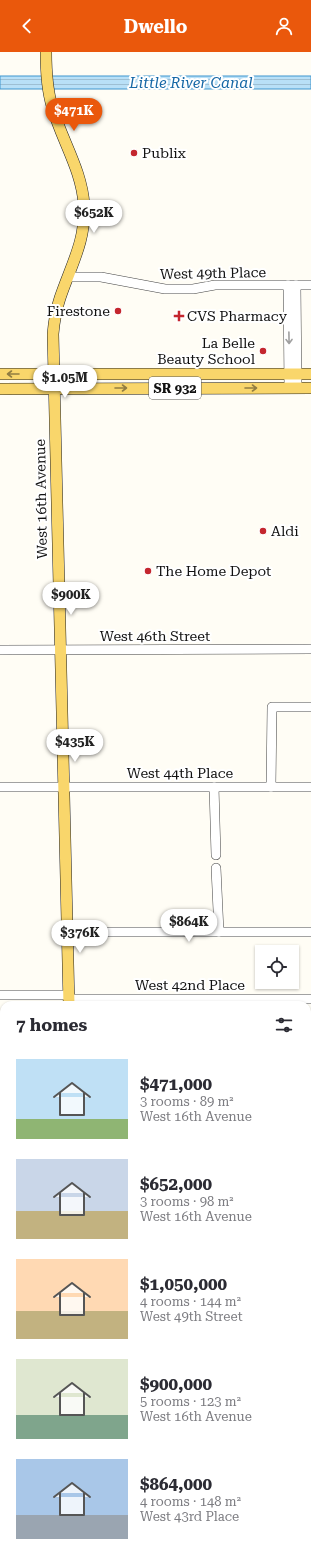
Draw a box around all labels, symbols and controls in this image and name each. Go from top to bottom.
icon: back [16,15,38,37]
icon: person [273,15,295,37]
text: Dwello [124,16,187,37]
water label: Little River Canal [128,74,253,92]
pin: $471K [46,98,102,132]
text: $471K [54,103,94,118]
place label: Publix [142,145,186,161]
marker: Publix [129,148,139,158]
pin: $652K [66,200,122,234]
text: $652K [74,205,114,220]
street label: West 49th Place [160,264,267,282]
place label: Firestone [47,303,110,319]
marker: Firestone [113,306,123,316]
place label: CVS Pharmacy [187,308,288,324]
marker: CVS Pharmacy [174,311,184,321]
one-way arrow [285,331,293,344]
place label: La Belle Beauty School [157,335,256,367]
marker: La Belle Beauty School [258,346,268,356]
pin: $1.05M [32,365,98,399]
one-way arrow [7,370,20,378]
text: $1.05M [42,370,88,385]
road number: SR 932 [149,377,201,399]
one-way arrow [114,384,127,392]
one-way arrow [244,384,257,392]
street label: West 16th Avenue [32,438,50,559]
place label: Aldi [271,523,299,539]
marker: Aldi [258,526,268,536]
place label: The Home Depot [156,563,271,579]
marker: The Home Depot [143,566,153,576]
pin: $900K [43,582,99,616]
text: $900K [51,587,91,602]
street label: West 46th Street [100,628,210,644]
pin: $435K [47,729,103,763]
text: $435K [55,734,95,749]
street label: West 44th Place [127,765,234,781]
pin: $864K [161,909,217,943]
text: $864K [169,914,209,929]
pin: $376K [52,920,108,954]
text: $376K [60,925,100,940]
map controls [255,945,299,989]
button: locate [255,945,299,989]
street label: West 42nd Place [135,977,245,993]
icon: filters [273,1014,295,1036]
text: 7 homes [16,1015,87,1035]
text: $471,000 [140,1074,212,1094]
icon: home [48,1075,96,1123]
text: 3 rooms · 89 m² [140,1094,234,1109]
text: West 16th Avenue [140,1109,252,1124]
text: $652,000 [140,1174,212,1194]
icon: home [48,1175,96,1223]
text: 3 rooms · 98 m² [140,1194,234,1209]
text: West 16th Avenue [140,1209,252,1224]
text: $1,050,000 [140,1274,227,1294]
icon: home [48,1275,96,1323]
text: 4 rooms · 144 m² [140,1294,241,1309]
text: West 49th Street [140,1309,242,1324]
text: $900,000 [140,1374,212,1394]
icon: home [48,1375,96,1423]
text: 5 rooms · 123 m² [140,1394,241,1409]
text: West 16th Avenue [140,1409,252,1424]
text: $864,000 [140,1474,212,1494]
icon: home [48,1475,96,1523]
text: 4 rooms · 148 m² [140,1494,241,1509]
text: West 43rd Place [140,1509,239,1524]

